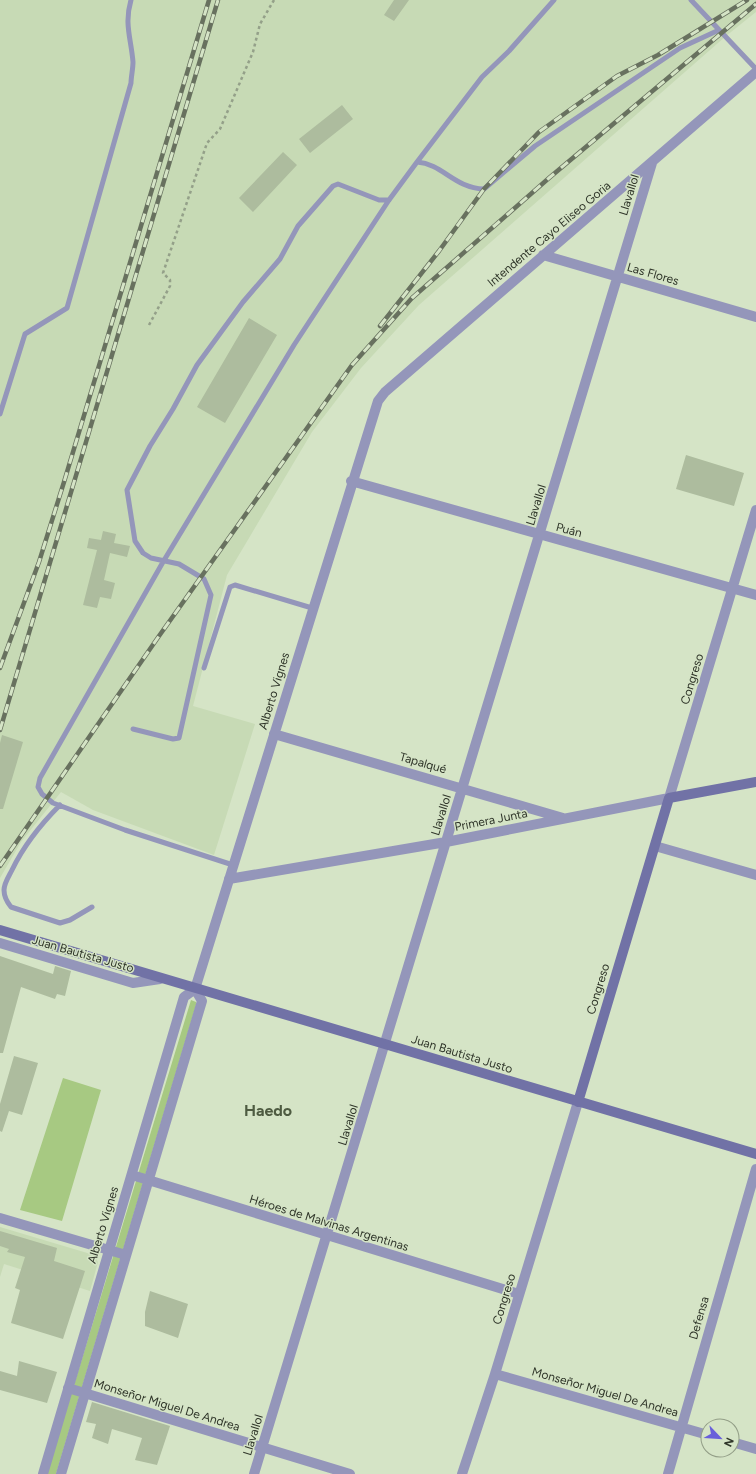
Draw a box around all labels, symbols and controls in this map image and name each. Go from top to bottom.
street label: Llavallol [616,173,642,217]
street label: Intendente Cayo Eliseo Goria [485,178,613,290]
street label: Las Flores [625,260,681,288]
street label: Llavallol [523,483,549,527]
street label: Puán [554,520,584,540]
street label: Alberto Vignes [256,650,292,731]
street label: Congreso [678,652,706,706]
street label: Tapalqué [398,750,448,776]
street label: Llavallol [428,793,454,837]
street label: Primera Junta [453,806,529,834]
street label: Juan Bautista Justo [30,933,136,975]
street label: Congreso [584,962,612,1016]
street label: Juan Bautista Justo [410,1032,514,1076]
district label: Haedo [244,1101,292,1120]
street label: Llavallol [335,1103,361,1147]
street label: Alberto Vignes [85,1184,121,1265]
street label: Héroes de Malvinas Argentinas [248,1192,411,1254]
street label: Congreso [490,1272,518,1326]
street label: Defensa [686,1295,712,1341]
street label: Monseñor Miguel De Andrea [530,1364,680,1420]
street label: Monseñor Miguel De Andrea [92,1376,242,1434]
street label: Llavallol [240,1413,266,1457]
north arrow [700,1418,740,1458]
text: N [721,1435,736,1449]

